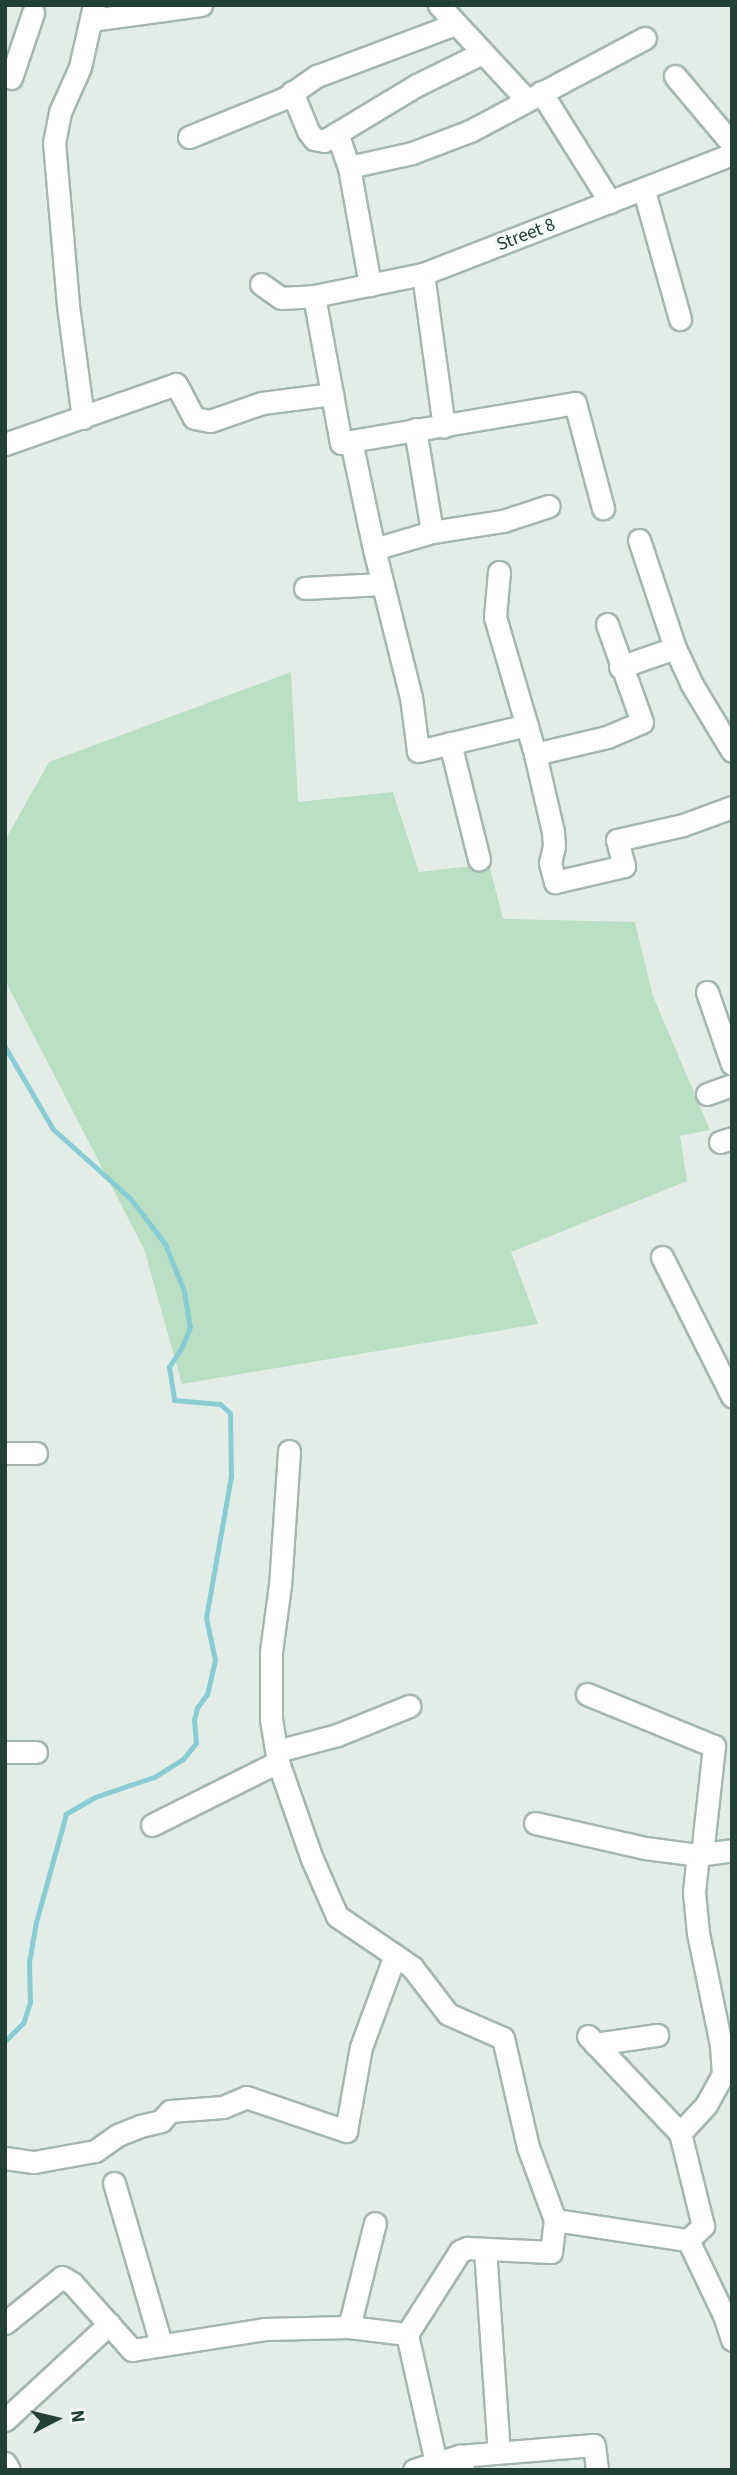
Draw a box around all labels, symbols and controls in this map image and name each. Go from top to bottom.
street label: Street 8 [494,213,558,257]
north arrow [21,2384,91,2454]
text: N [63,2408,92,2424]

